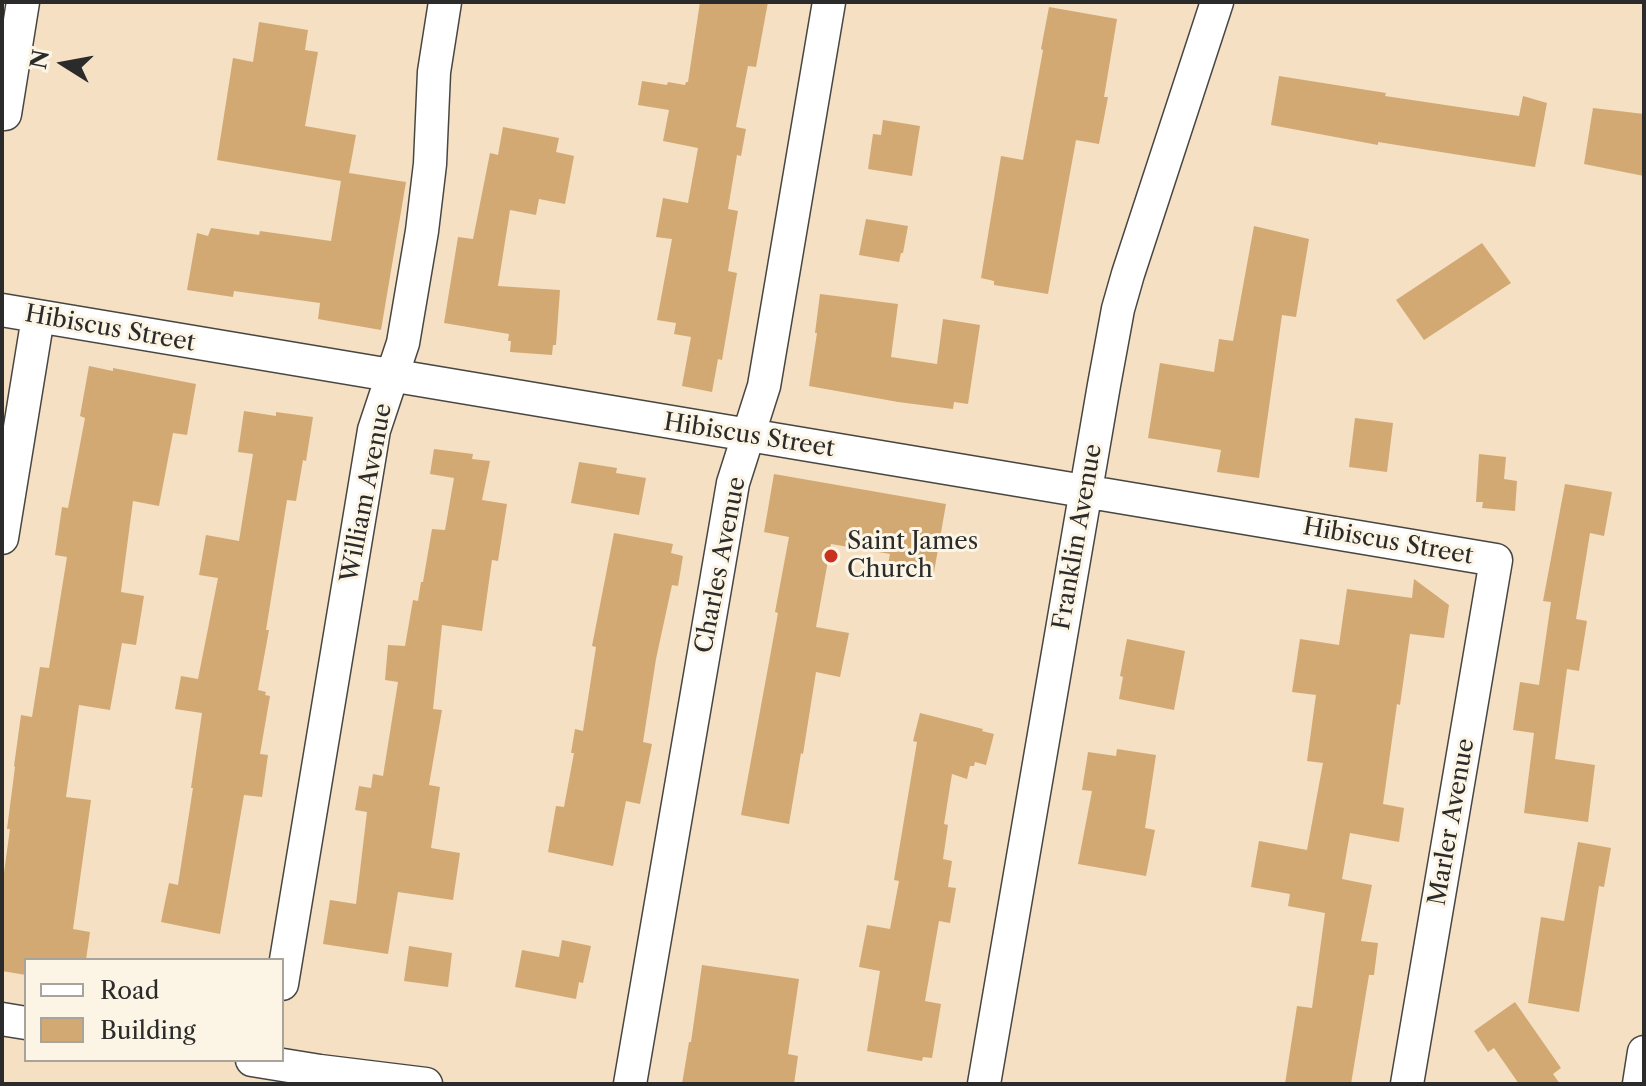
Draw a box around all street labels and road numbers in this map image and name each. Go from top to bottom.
street label: Hibiscus Street [23,300,197,358]
street label: William Avenue [336,401,398,585]
street label: Hibiscus Street [662,408,836,464]
street label: Franklin Avenue [1047,442,1109,632]
street label: Charles Avenue [690,474,752,656]
street label: Hibiscus Street [1301,513,1475,571]
street label: Marler Avenue [1423,736,1481,908]

